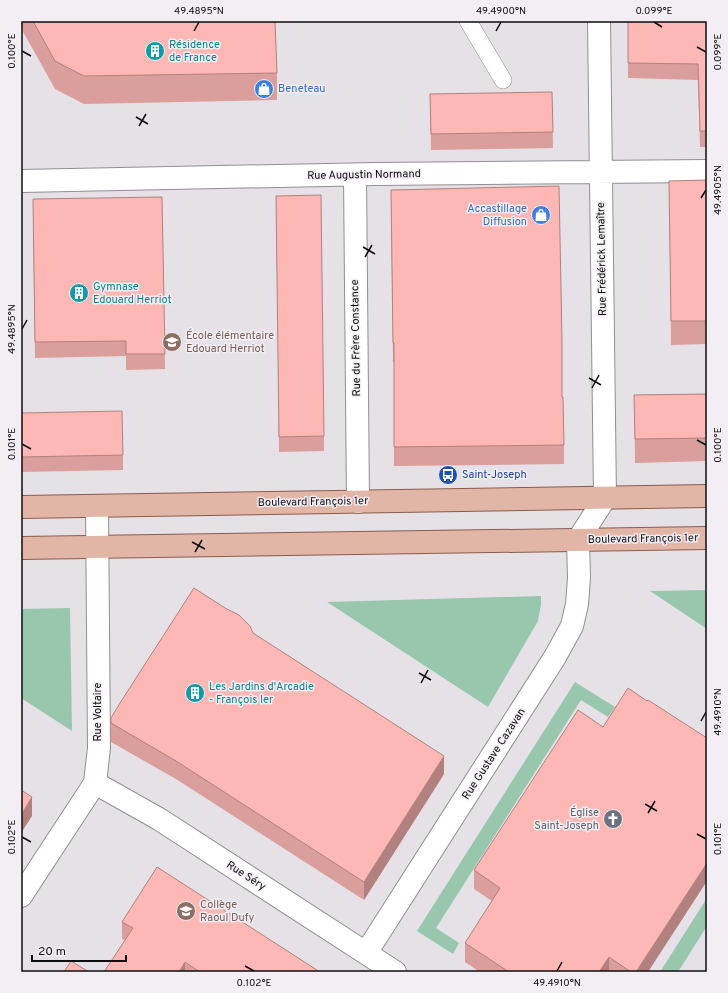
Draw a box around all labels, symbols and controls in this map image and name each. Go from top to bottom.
text: 49.4895°N [174,5,224,18]
text: 49.4900°N [476,5,526,18]
text: 0.099°E [635,5,673,18]
text: 0.100°E [6,33,19,69]
text: 0.099°E [712,33,725,71]
place label: Résidence de France [169,38,220,65]
building icon: Résidence de France [144,40,166,62]
shop icon: Beneteau [253,78,275,100]
place label: Beneteau [278,82,325,96]
text: 49.4905°N [712,165,725,215]
street label: Rue Augustin Normand [307,167,421,183]
place label: Accastillage Diffusion [467,202,527,229]
street label: Rue Frédérick Lemaître [594,202,610,316]
shop icon: Accastillage Diffusion [530,204,552,226]
street label: Rue du Frère Constance [348,279,364,397]
place label: Gymnase Edouard Herriot [93,280,172,307]
building icon: Gymnase Edouard Herriot [68,282,90,304]
text: 49.4895°N [6,304,19,354]
place label: École élémentaire Edouard Herriot [186,328,274,356]
school or university icon: École élémentaire Edouard Herriot [161,331,183,353]
text: 0.100°E [712,427,725,463]
text: 0.101°E [6,428,19,460]
bus stop icon: Saint-Joseph [437,464,459,486]
place label: Saint-Joseph [462,468,527,482]
street label: Boulevard François 1er [258,494,369,510]
street label: Boulevard François 1er [588,531,699,547]
place label: Les Jardins d'Arcadie - François Ier [209,680,314,707]
street label: Rue Voltaire [91,682,105,742]
building icon: Les Jardins d'Arcadie - François Ier [184,682,206,704]
text: 49.4910°N [712,688,725,736]
street label: Rue Gustave Cazavan [459,706,529,802]
place label: Église Saint-Joseph [534,805,599,833]
church icon: Église Saint-Joseph [602,808,624,830]
text: 0.102°E [6,819,19,855]
text: 0.101°E [712,823,725,855]
street label: Rue Séry [224,858,269,894]
place label: Collège Raoul Dufy [200,898,255,925]
school or university icon: Collège Raoul Dufy [175,900,197,922]
scale bar [32,937,126,963]
text: 20 m [38,944,66,960]
text: 0.102°E [236,977,272,990]
text: 49.4910°N [533,977,581,990]

